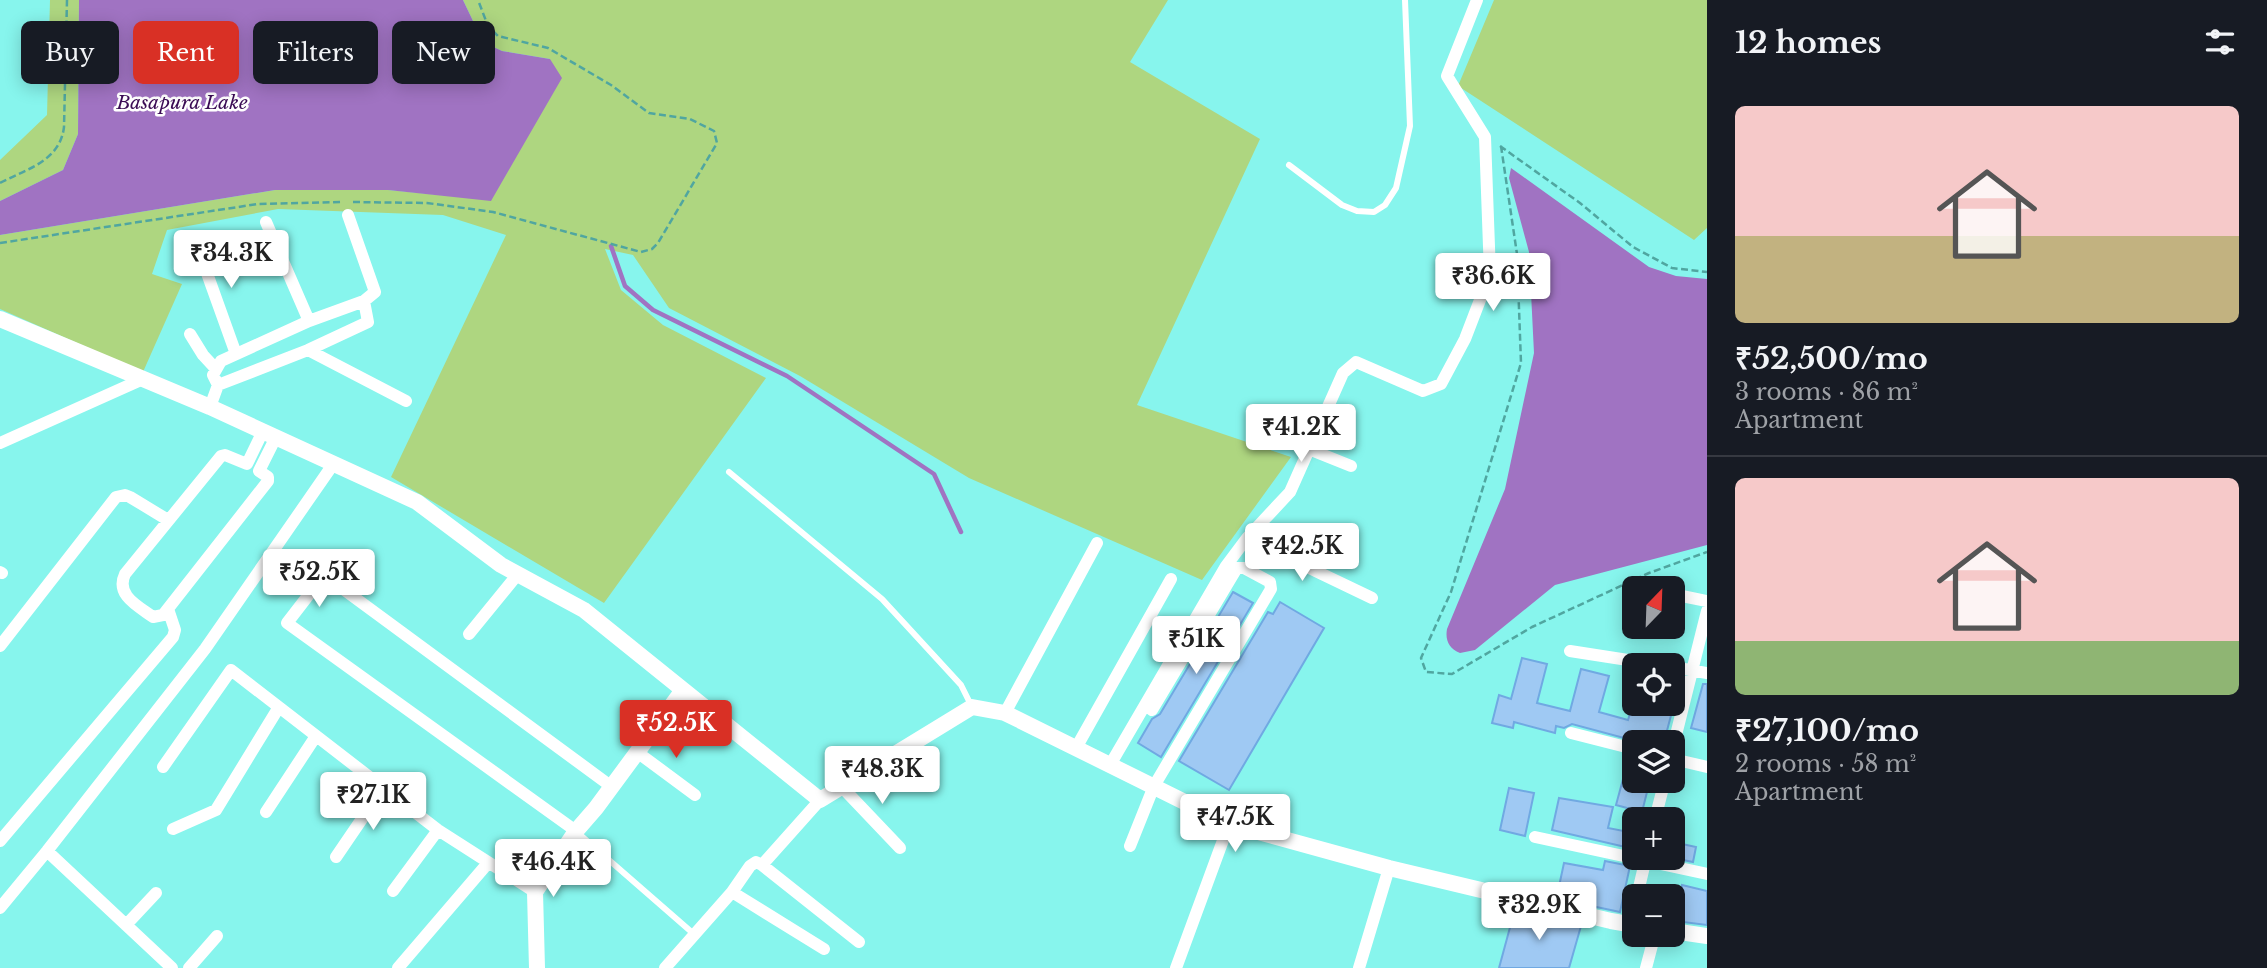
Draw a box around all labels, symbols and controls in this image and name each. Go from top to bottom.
chip: Buy [21,21,119,84]
chip: Rent [133,21,239,84]
chip: Filters [253,21,378,84]
chip: New [392,21,495,84]
icon: filters [2201,23,2239,61]
text: 12 homes [1735,24,1882,61]
water label: Basapura Lake [115,91,248,114]
icon: home [1924,151,2050,277]
pin: ₹34.3K [174,230,288,290]
text: ₹34.3K [190,239,272,267]
pin: ₹36.6K [1436,254,1550,313]
text: ₹36.6K [1451,262,1535,290]
text: ₹52,500/mo [1735,340,1928,377]
text: 3 rooms · 86 m² [1735,378,1918,406]
pin: ₹41.2K [1244,405,1358,464]
text: Apartment [1735,406,1863,434]
text: ₹41.2K [1262,413,1340,441]
icon: home [1924,523,2050,649]
pin: ₹42.5K [1245,524,1359,583]
text: ₹42.5K [1261,532,1343,560]
pin: ₹52.5K [262,550,376,609]
text: ₹52.5K [279,558,359,586]
north arrow [1622,576,1685,639]
map controls [1622,576,1685,947]
pin: ₹51K [1155,616,1237,676]
text: ₹51K [1168,625,1224,653]
button: locate [1622,653,1685,716]
pin: ₹52.5K [619,700,733,760]
text: ₹52.5K [636,709,716,737]
text: ₹27,100/mo [1735,712,1919,749]
button: layers [1622,730,1685,793]
pin: ₹48.3K [825,746,939,806]
text: 2 rooms · 58 m² [1735,750,1916,778]
text: ₹48.3K [841,755,923,783]
pin: ₹27.1K [316,772,430,832]
text: Apartment [1735,778,1863,806]
text: ₹27.1K [336,781,410,809]
pin: ₹47.5K [1178,794,1292,854]
text: ₹47.5K [1196,803,1274,831]
button: + [1622,807,1685,870]
pin: ₹46.4K [496,839,610,899]
text: ₹46.4K [511,848,595,876]
pin: ₹32.9K [1482,883,1596,942]
button: − [1622,884,1685,947]
text: ₹32.9K [1497,891,1581,919]

